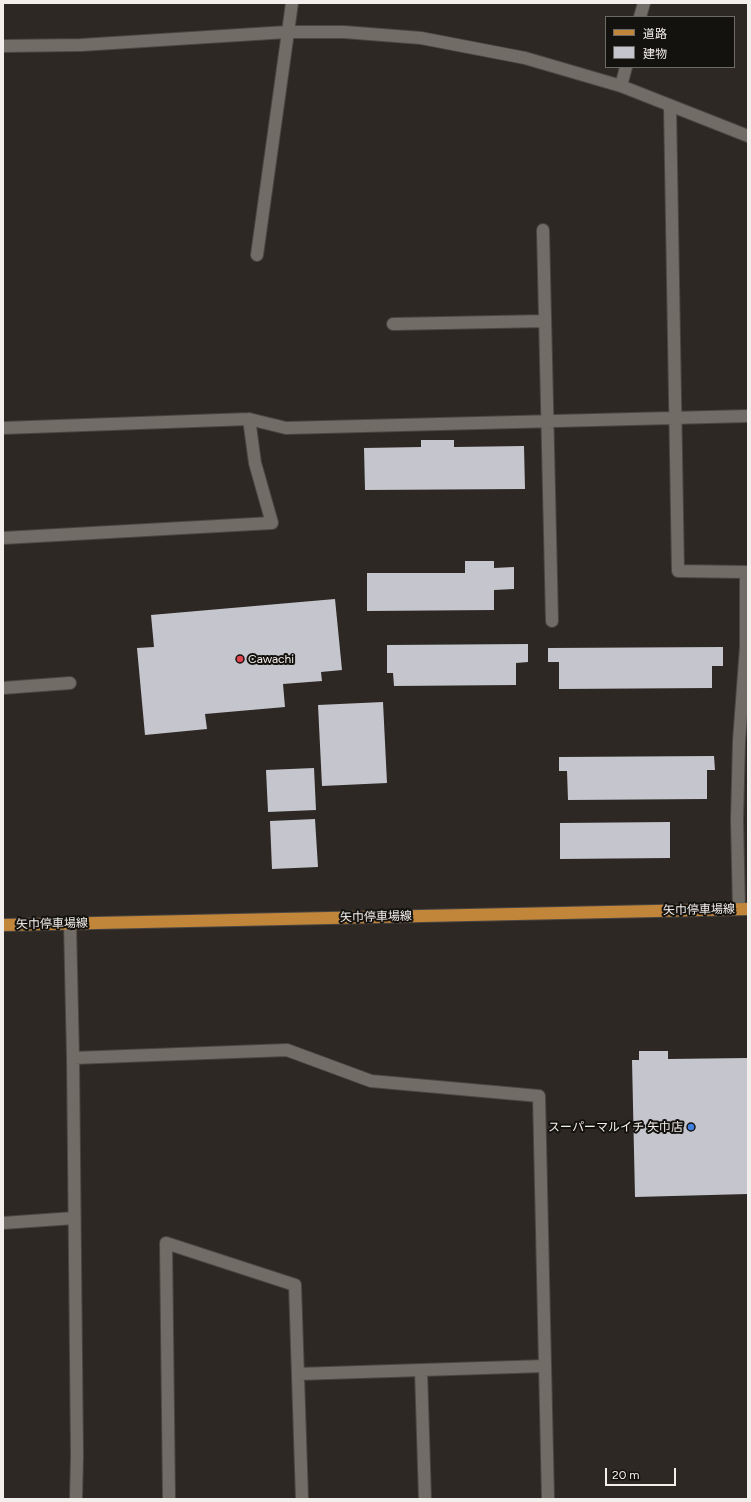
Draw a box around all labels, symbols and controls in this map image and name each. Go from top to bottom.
legend [605,16,735,68]
text: 道路 [643,27,667,41]
text: 建物 [643,47,667,61]
place label: Cawachi [248,652,294,666]
marker: Cawachi [235,654,245,664]
street label: 矢巾停車場線 [663,902,735,918]
street label: 矢巾停車場線 [340,909,412,925]
street label: 矢巾停車場線 [16,916,88,932]
place label: スーパーマルイチ 矢巾店 [548,1120,683,1134]
marker: スーパーマルイチ 矢巾店 [686,1122,696,1132]
scale bar [607,1460,678,1486]
text: 20 m [612,1468,640,1482]

